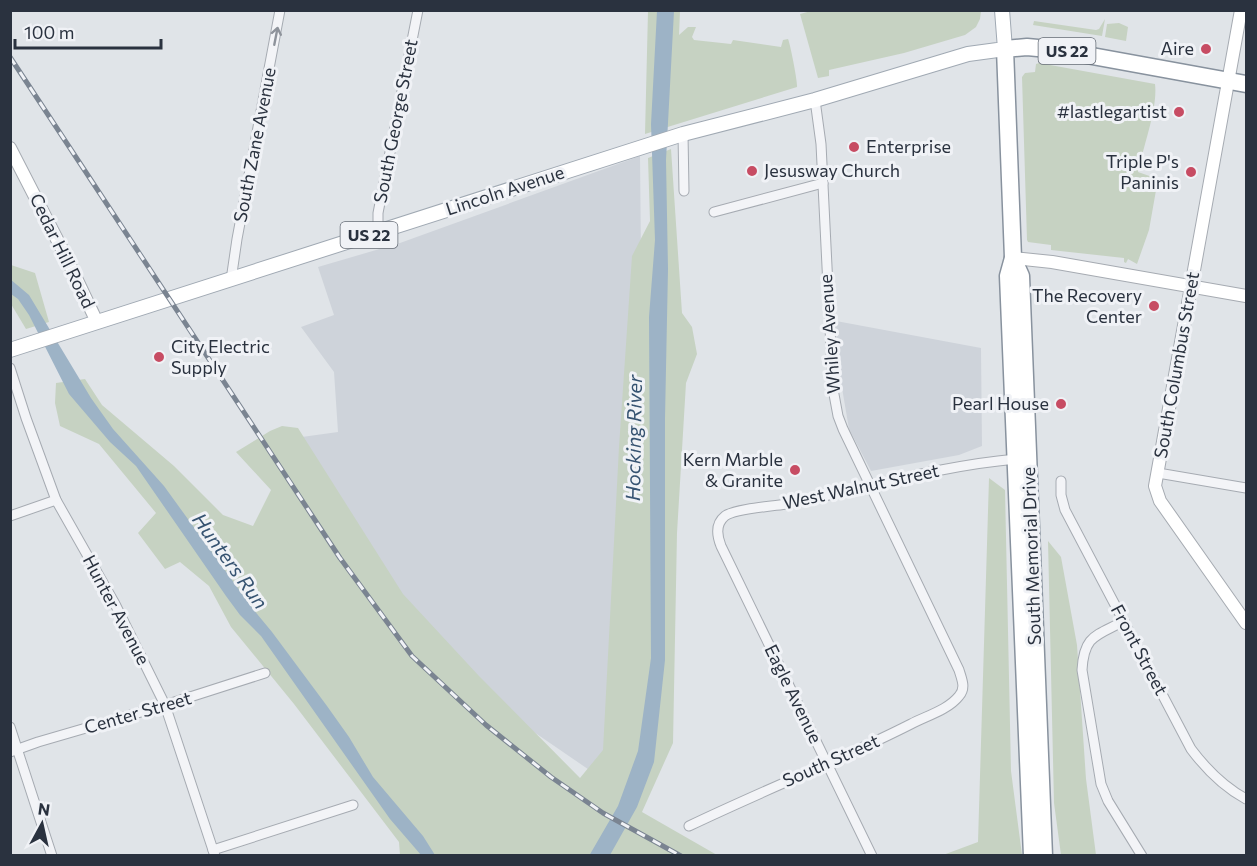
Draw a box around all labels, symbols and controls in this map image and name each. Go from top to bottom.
scale bar [15,12,160,50]
text: 100 m [24,21,74,43]
one-way arrow [270,27,281,47]
street label: South George Street [368,37,422,205]
place label: Aire [1161,37,1194,59]
road number: US 22 [1038,38,1096,64]
marker: Aire [1199,42,1213,56]
street label: South Zane Avenue [228,66,280,224]
place label: #lastlegartist [1057,100,1167,122]
marker: #lastlegartist [1172,105,1186,119]
place label: Enterprise [866,135,951,157]
marker: Enterprise [847,140,861,154]
place label: Triple P's Paninis [1106,150,1179,193]
place label: Jesusway Church [764,159,900,181]
street label: Lincoln Avenue [443,161,567,220]
marker: Jesusway Church [745,164,759,178]
marker: Triple P's Paninis [1184,165,1198,179]
street label: Cedar Hill Road [26,190,100,312]
road number: US 22 [340,222,398,248]
street label: South Columbus Street [1149,270,1203,460]
street label: Whiley Avenue [814,273,844,395]
place label: The Recovery Center [1032,284,1142,327]
marker: The Recovery Center [1147,299,1161,313]
place label: City Electric Supply [171,335,270,378]
marker: City Electric Supply [152,350,166,364]
water label: Hocking River [620,374,646,501]
place label: Pearl House [952,392,1049,414]
marker: Pearl House [1054,397,1068,411]
place label: Kern Marble & Granite [683,448,783,491]
street label: West Walnut Street [781,459,941,513]
marker: Kern Marble & Granite [788,463,802,477]
street label: South Memorial Drive [1017,467,1045,646]
water label: Hunters Run [188,508,274,613]
street label: Hunter Avenue [79,551,155,668]
street label: Front Street [1107,600,1173,699]
street label: Eagle Avenue [760,640,827,747]
street label: Center Street [82,686,194,738]
street label: South Street [779,729,882,791]
north arrow [12,794,72,854]
text: N [37,798,51,819]

